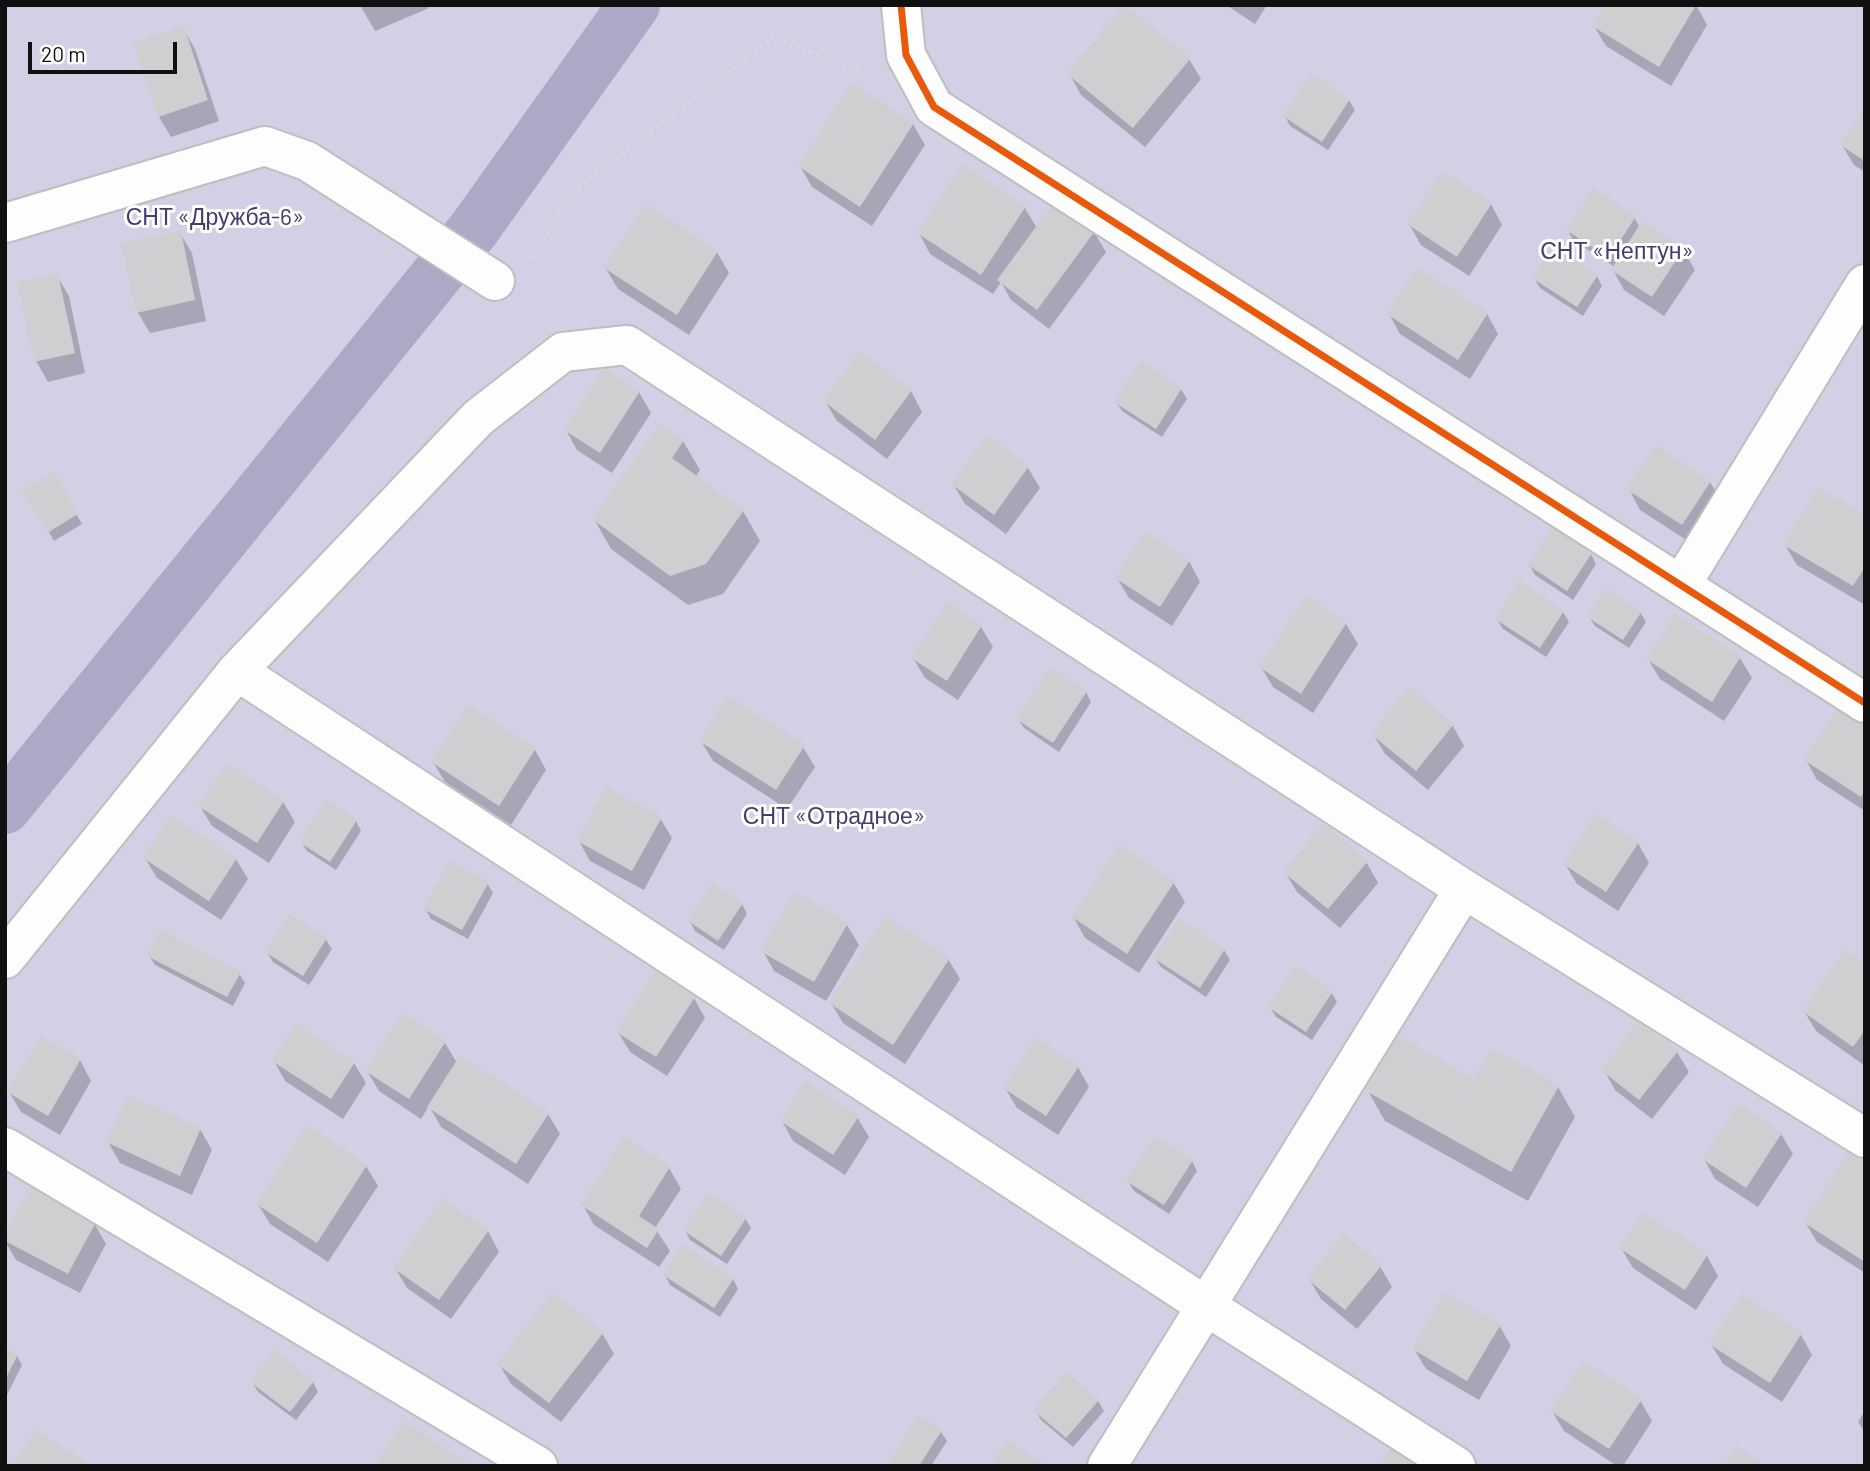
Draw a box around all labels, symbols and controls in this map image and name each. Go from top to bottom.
scale bar [32,28,180,72]
text: 20 m [41,41,86,66]
park label: СНТ «Дружба-6» [126,203,304,231]
park label: СНТ «Нептун» [1540,237,1694,265]
park label: СНТ «Отрадное» [743,802,925,830]

